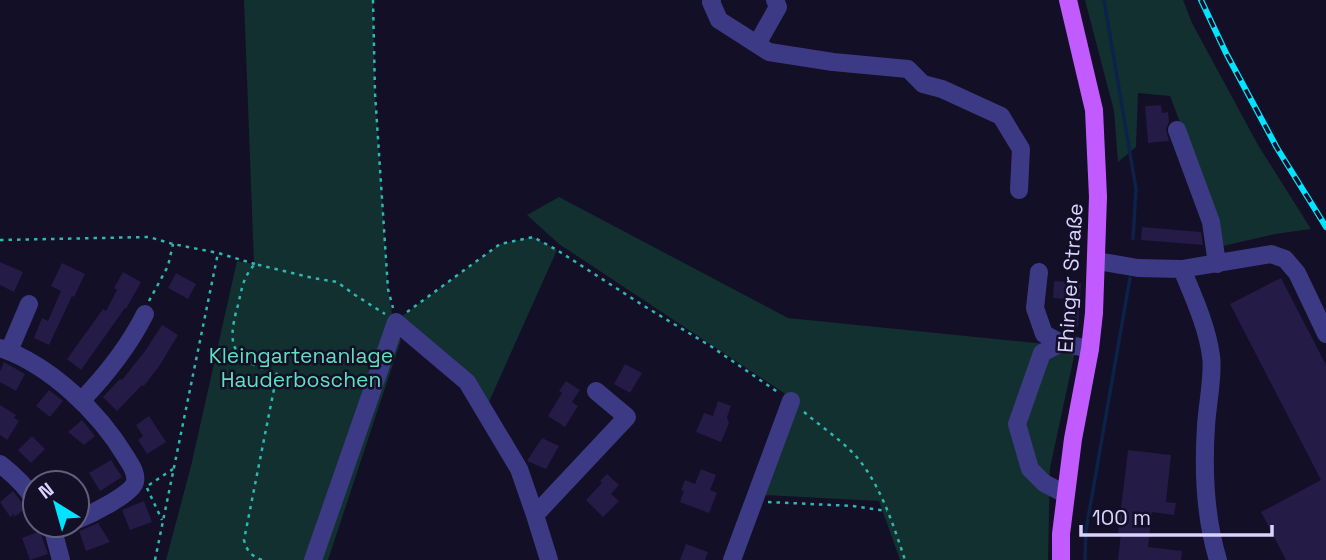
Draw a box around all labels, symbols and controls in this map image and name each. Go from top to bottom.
street label: Ehinger Straße [1051,202,1089,354]
park label: Kleingartenanlage Hauderboschen [209,342,393,393]
north arrow [21,469,91,539]
text: N [33,477,59,505]
scale bar [1081,494,1272,538]
text: 100 m [1092,504,1151,531]

